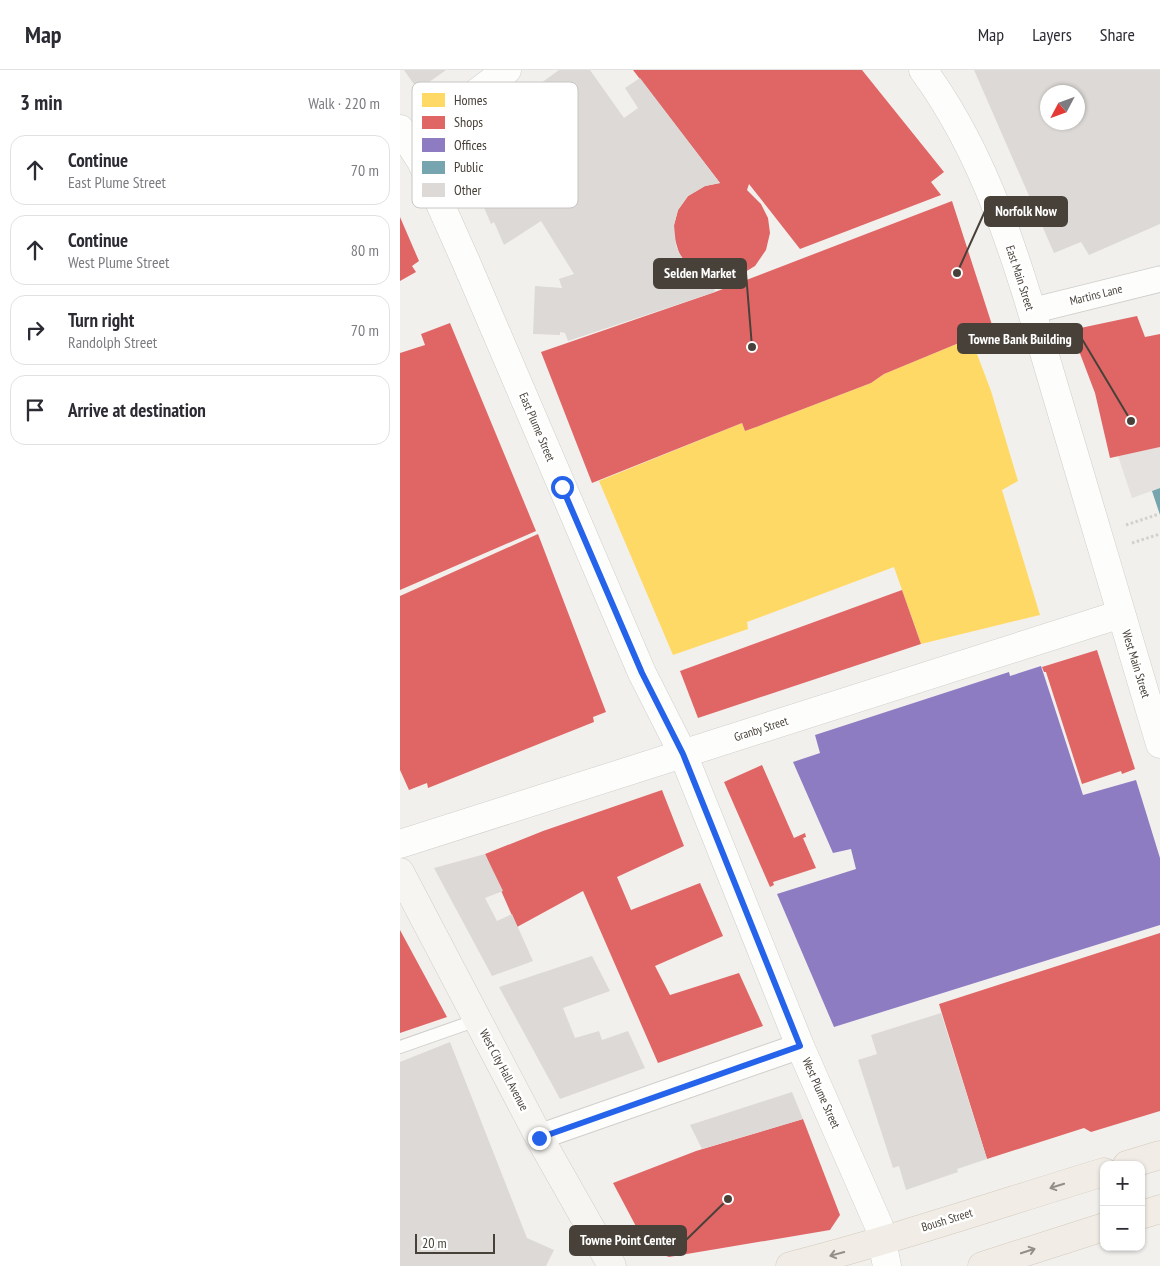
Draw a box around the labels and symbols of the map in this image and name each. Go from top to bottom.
legend [412,82,578,208]
north arrow [1040,85,1085,130]
text: Homes [454,91,487,109]
text: Shops [454,113,483,131]
text: Offices [454,136,487,154]
text: Public [454,158,483,176]
text: Other [454,181,481,199]
callout: Norfolk Now [985,197,1067,226]
text: Norfolk Now [995,202,1057,220]
street label: East Main Street [1003,243,1038,313]
callout: Selden Market [654,259,746,288]
text: Selden Market [664,264,736,282]
street label: Martins Lane [1068,281,1124,308]
callout: Towne Bank Building [958,324,1082,353]
text: Towne Bank Building [968,330,1072,348]
street label: East Plume Street [516,390,559,464]
route start [551,476,574,499]
street label: West Main Street [1119,628,1154,700]
street label: Granby Street [732,713,790,744]
street label: West City Hall Avenue [477,1027,532,1113]
street label: West Plume Street [799,1055,844,1131]
route end [528,1127,551,1150]
one-way arrow [1049,1182,1065,1192]
street label: Boush Street [919,1204,975,1234]
callout: Towne Point Center [570,1226,686,1255]
scale bar [415,1231,495,1254]
text: Towne Point Center [580,1231,677,1249]
one-way arrow [1020,1246,1036,1256]
one-way arrow [829,1250,845,1259]

